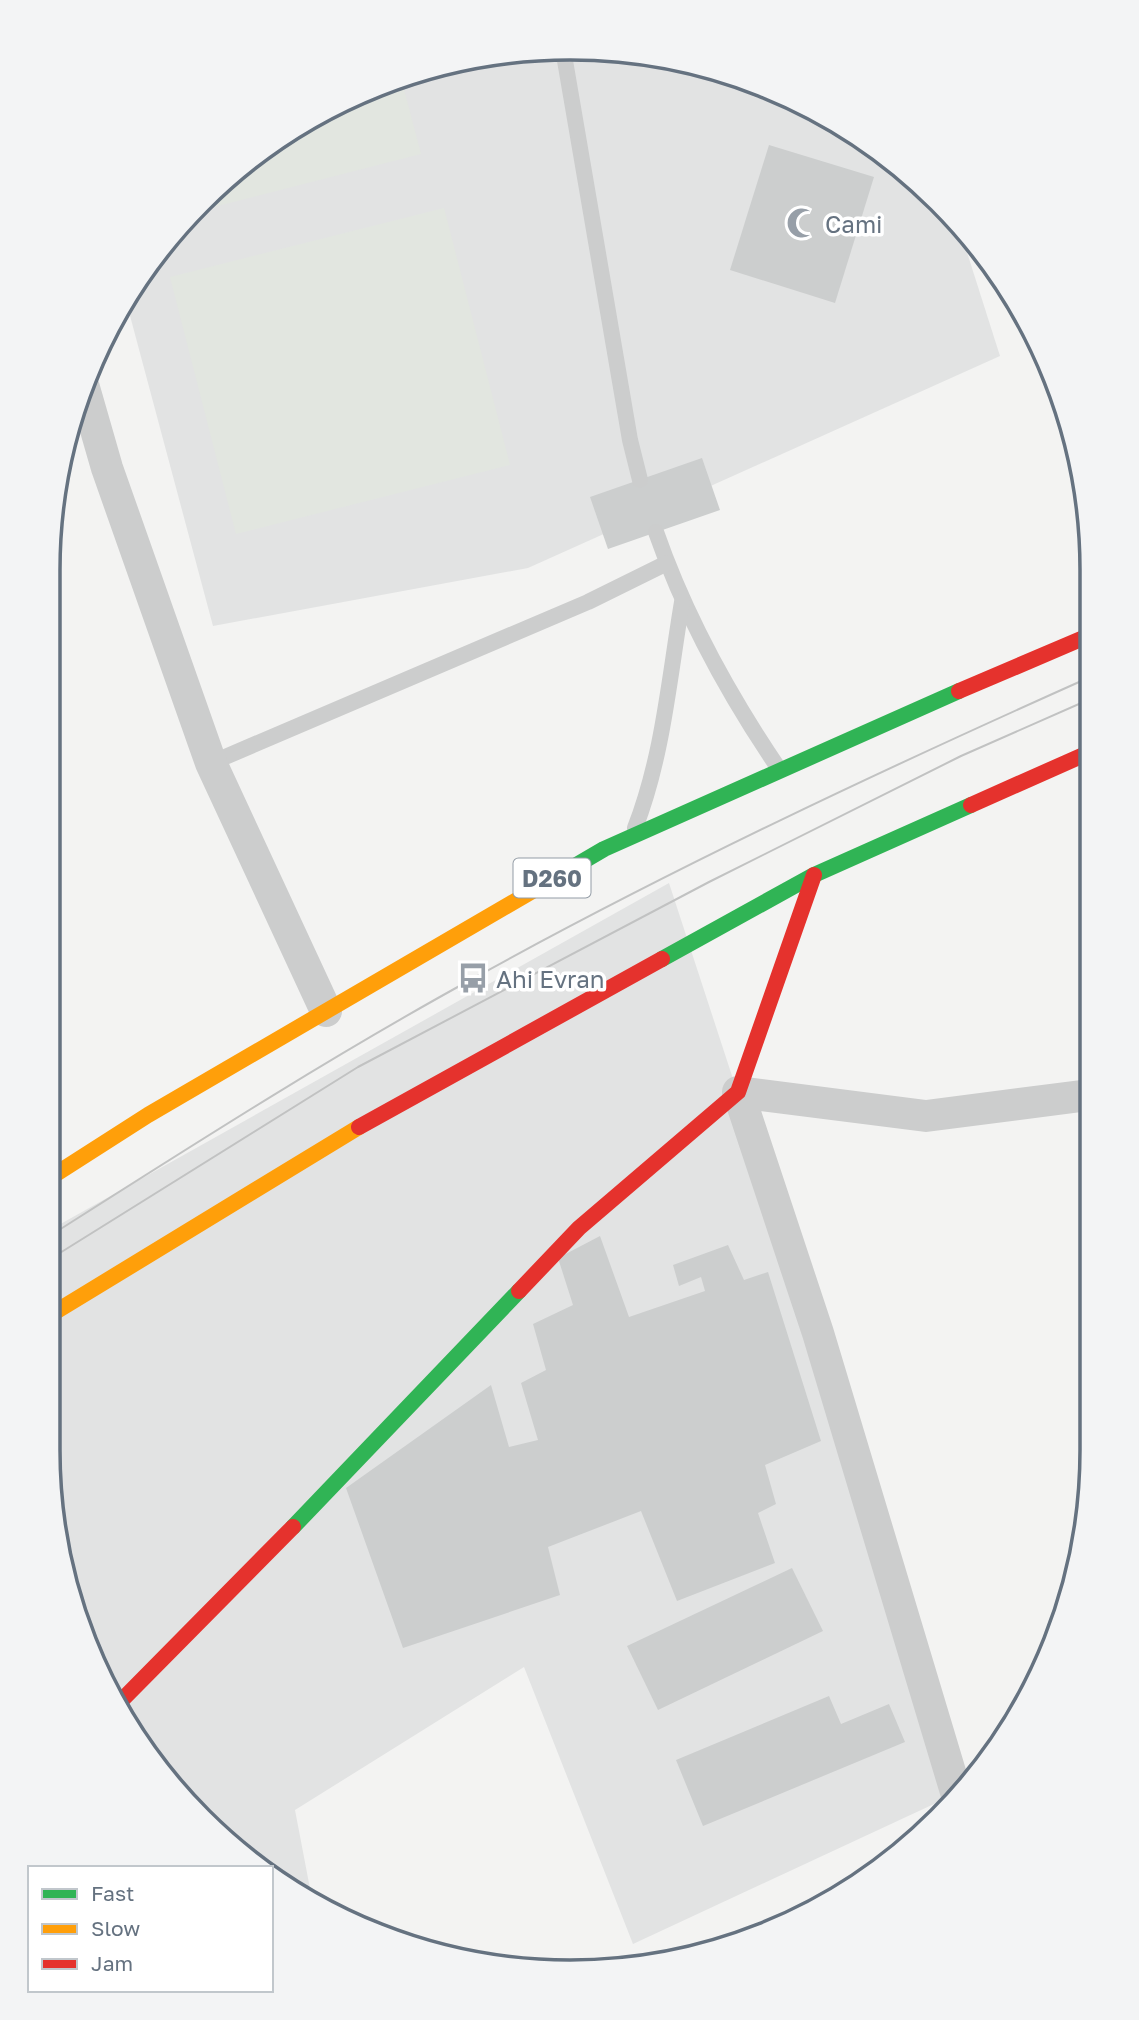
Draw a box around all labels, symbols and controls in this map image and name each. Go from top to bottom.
mosque icon: Cami [785,206,819,240]
place label: Cami [825,209,883,238]
road number: D260 [514,858,590,898]
bus stop icon: Ahi Evran [456,961,490,995]
place label: Ahi Evran [496,964,605,993]
legend [28,1866,273,1992]
text: Fast [91,1880,134,1906]
text: Slow [91,1915,140,1941]
text: Jam [91,1950,133,1976]

